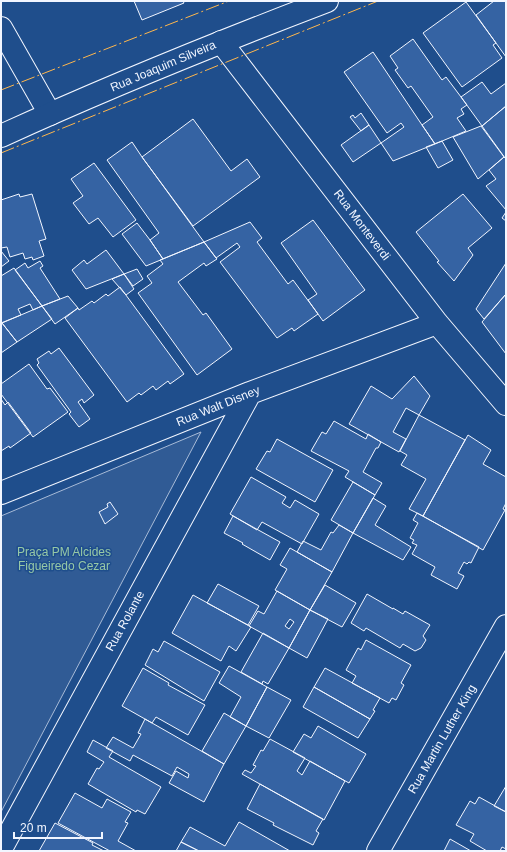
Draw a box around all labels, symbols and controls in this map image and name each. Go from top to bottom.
street label: Rua Joaquim Silveira [108,37,218,95]
street label: Rua Monteverdi [331,187,393,263]
street label: Rua Walt Disney [174,383,262,429]
park label: Praça PM Alcides Figueiredo Cezar [17,545,111,573]
street label: Rua Rolante [103,588,147,654]
street label: Rua Martin Luther King [405,682,479,796]
scale bar [14,814,102,840]
text: 20 m [20,821,47,835]

